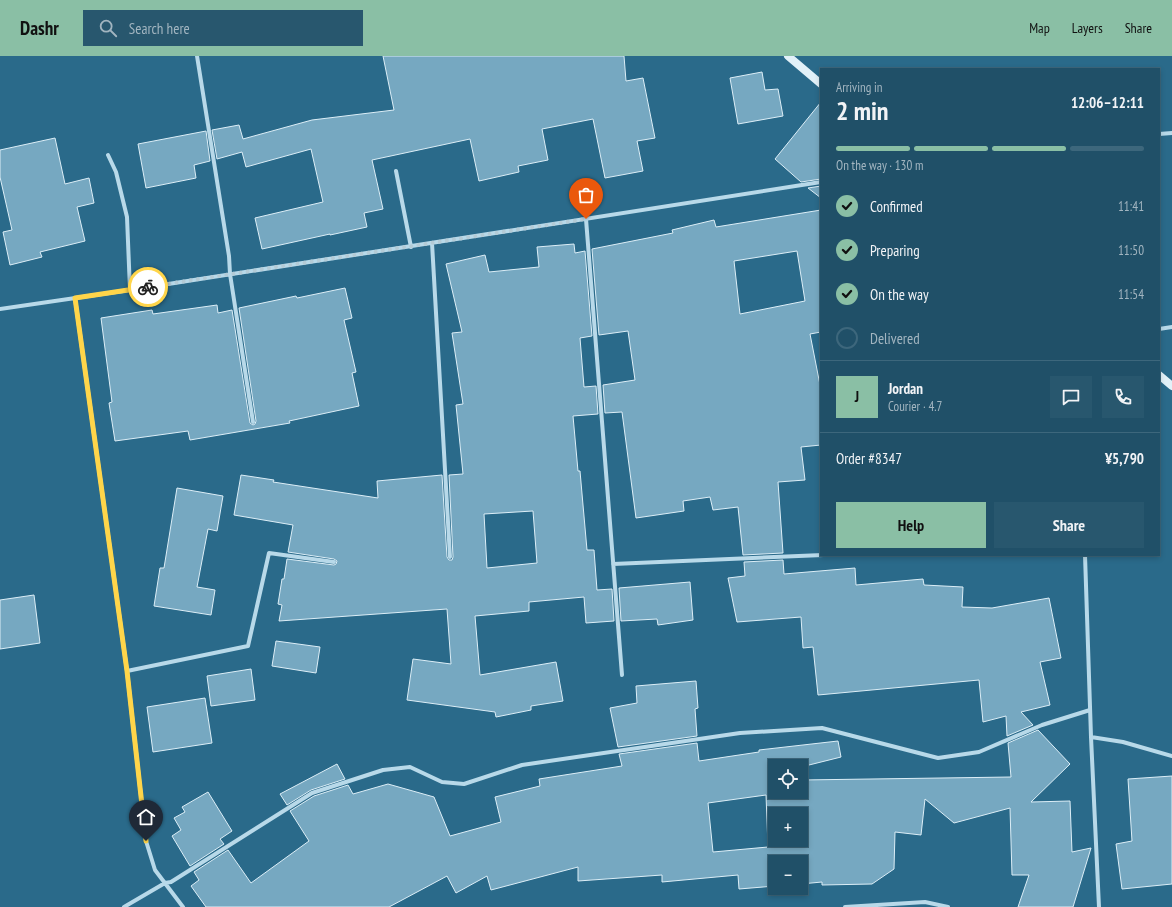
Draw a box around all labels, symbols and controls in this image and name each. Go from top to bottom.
search box [83,10,363,46]
text: Dashr [20,16,59,40]
icon: search [97,17,119,39]
text: Search here [129,19,190,38]
text: Map [1029,19,1050,37]
text: Layers [1072,19,1103,37]
text: Share [1125,19,1152,37]
text: Arriving in [836,79,883,96]
text: 12:06–12:11 [1071,93,1144,112]
text: 2 min [836,94,889,127]
text: On the way · 130 m [836,157,923,174]
pin [569,178,603,219]
icon: bag [575,184,597,206]
icon: check [836,195,858,217]
text: Confirmed [870,197,923,216]
text: 11:41 [1118,198,1144,215]
icon: check [836,239,858,261]
text: Preparing [870,241,920,260]
text: 11:50 [1118,242,1144,259]
courier [128,267,168,307]
icon: bike [137,276,159,298]
icon: check [836,283,858,305]
text: On the way [870,285,929,304]
text: 11:54 [1118,286,1144,303]
text: Delivered [870,329,920,348]
button: chat [1050,376,1092,418]
button: phone [1102,376,1144,418]
text: Jordan [888,379,923,398]
text: J [855,387,859,406]
text: Courier · 4.7 [888,398,942,415]
text: Order #8347 [836,449,902,468]
text: ¥5,790 [1105,449,1144,468]
button: Help [836,502,986,548]
button: Share [994,502,1144,548]
map controls [768,759,808,895]
button: locate [768,759,808,799]
pin [129,800,163,841]
icon: home [135,806,157,828]
button: + [768,807,808,847]
button: − [768,855,808,895]

